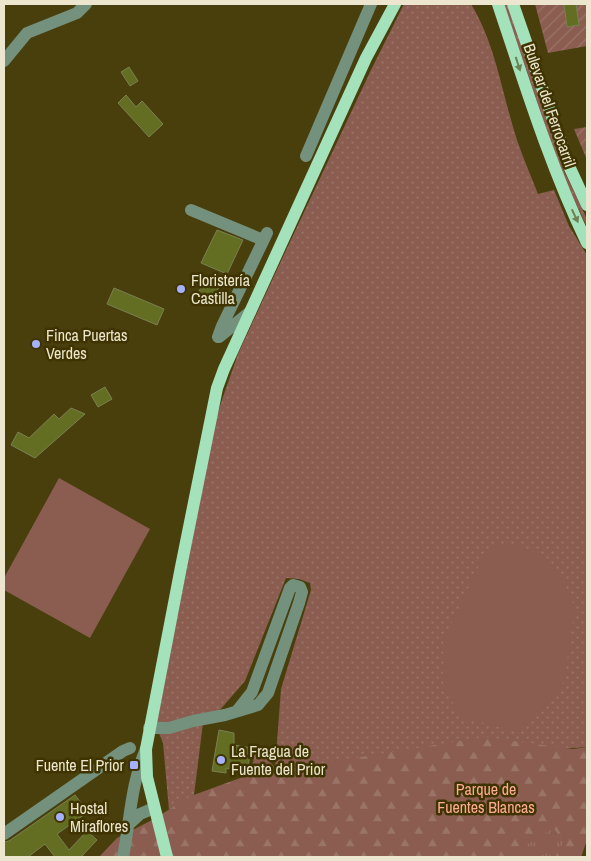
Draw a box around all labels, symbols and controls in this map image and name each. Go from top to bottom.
street label: Bulevar del Ferrocarril [519,40,581,170]
one-way arrow [515,57,522,72]
one-way arrow [571,209,579,223]
place label: Floristería Castilla [191,269,251,309]
marker: Floristería Castilla [175,283,187,295]
place label: Finca Puertas Verdes [46,324,128,364]
marker: Finca Puertas Verdes [30,338,42,350]
place label: La Fragua de Fuente del Prior [231,740,326,780]
place label: Fuente El Prior [36,754,125,776]
marker: La Fragua de Fuente del Prior [215,754,227,766]
marker: Fuente El Prior [128,759,140,771]
park label: Parque de Fuentes Blancas [437,778,535,818]
place label: Hostal Miraflores [70,797,128,837]
marker: Hostal Miraflores [54,811,66,823]

